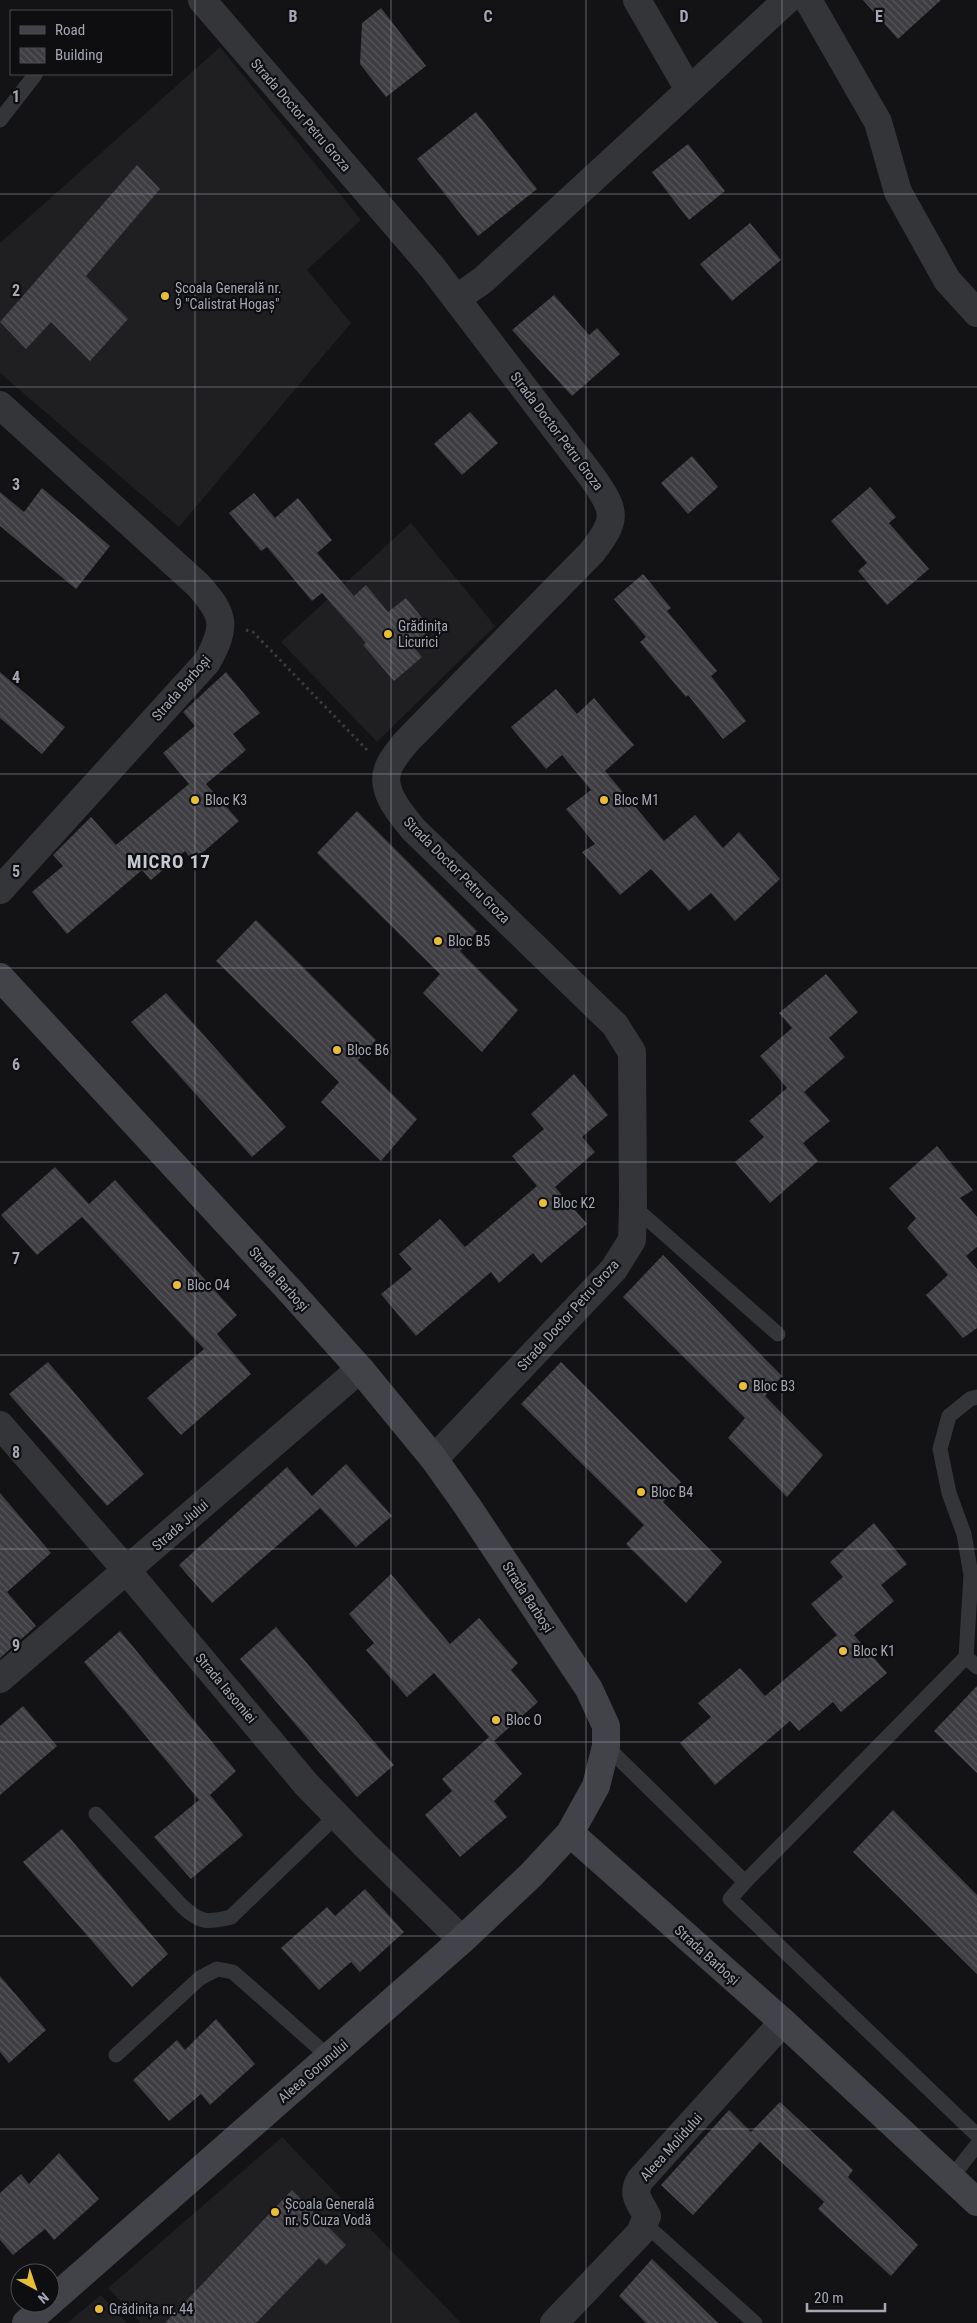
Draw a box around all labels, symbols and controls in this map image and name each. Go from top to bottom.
text: B [289,7,298,26]
text: C [483,7,493,26]
text: D [679,7,689,26]
text: E [875,7,883,26]
legend [10,10,172,75]
text: Road [55,21,85,39]
text: Building [55,46,103,64]
street label: Strada Doctor Petru Groza [248,56,354,174]
text: 1 [12,87,20,106]
place label: Școala Generală nr. 9 "Calistrat Hogaș" [175,280,282,313]
text: 2 [12,281,20,300]
marker: Școala Generală nr. 9 "Calistrat Hogaș" [159,290,171,302]
street label: Strada Doctor Petru Groza [507,369,607,493]
text: 3 [12,475,20,494]
place label: Grădinița Licurici [398,618,448,650]
marker: Grădinița Licurici [382,628,394,640]
street label: Strada Barboși [148,652,214,725]
text: 4 [12,668,20,687]
place label: Bloc K3 [205,792,247,808]
place label: Bloc M1 [614,792,659,808]
marker: Bloc K3 [189,794,201,806]
marker: Bloc M1 [598,794,610,806]
street label: Strada Doctor Petru Groza [401,814,513,926]
district label: MICRO 17 [127,850,211,873]
text: 5 [12,862,20,881]
place label: Bloc B5 [448,933,490,949]
marker: Bloc B5 [432,935,444,947]
place label: Bloc B6 [347,1042,389,1058]
marker: Bloc B6 [331,1044,343,1056]
text: 6 [12,1055,20,1074]
place label: Bloc K2 [553,1195,595,1211]
marker: Bloc K2 [537,1197,549,1209]
street label: Strada Barboși [245,1244,312,1315]
text: 7 [12,1249,20,1268]
street label: Strada Doctor Petru Groza [514,1256,622,1374]
place label: Bloc O4 [187,1277,230,1293]
marker: Bloc O4 [171,1279,183,1291]
place label: Bloc B3 [753,1378,795,1394]
marker: Bloc B3 [737,1380,749,1392]
text: 8 [12,1443,20,1462]
place label: Bloc B4 [651,1484,693,1500]
marker: Bloc B4 [635,1486,647,1498]
street label: Strada Jiului [149,1496,211,1554]
street label: Strada Barboși [498,1559,557,1636]
text: 9 [12,1636,20,1655]
place label: Bloc K1 [853,1643,895,1659]
marker: Bloc K1 [837,1645,849,1657]
street label: Strada Iasomiei [192,1650,260,1726]
place label: Bloc O [506,1712,542,1728]
marker: Bloc O [490,1714,502,1726]
street label: Strada Barboși [671,1922,742,1989]
street label: Aleea Gorunului [275,2036,351,2106]
street label: Aleea Molidului [637,2110,705,2184]
place label: Școala Generală nr. 5 Cuza Vodă [285,2196,374,2228]
marker: Școala Generală nr. 5 Cuza Vodă [269,2206,281,2218]
north arrow [10,2263,60,2313]
scale bar [807,2280,884,2312]
text: N [35,2289,52,2307]
text: 20 m [814,2289,844,2307]
place label: Grădinița nr. 44 [109,2301,193,2318]
marker: Grădinița nr. 44 [93,2303,105,2315]

